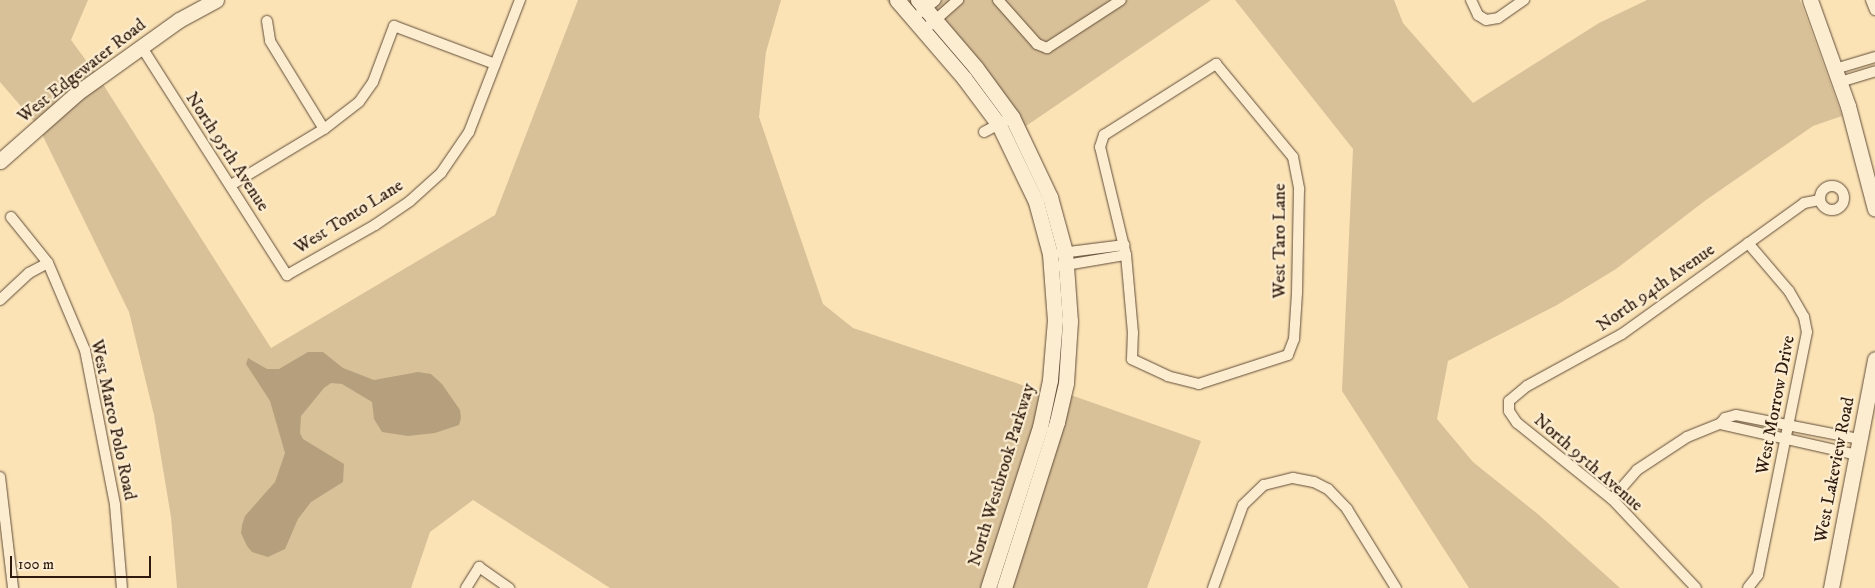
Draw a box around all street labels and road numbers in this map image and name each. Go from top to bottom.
street label: West Edgewater Road [14,14,150,128]
street label: North 95th Avenue [180,88,274,216]
street label: West Tonto Lane [291,175,407,259]
street label: West Taro Lane [1269,183,1291,299]
street label: North 94th Avenue [1593,239,1719,337]
street label: West Morrow Drive [1752,334,1800,476]
street label: West Marco Polo Road [85,338,141,502]
street label: North Westbrook Parkway [964,381,1040,569]
street label: West Lakeview Road [1810,395,1860,545]
street label: North 95th Avenue [1529,410,1647,516]

